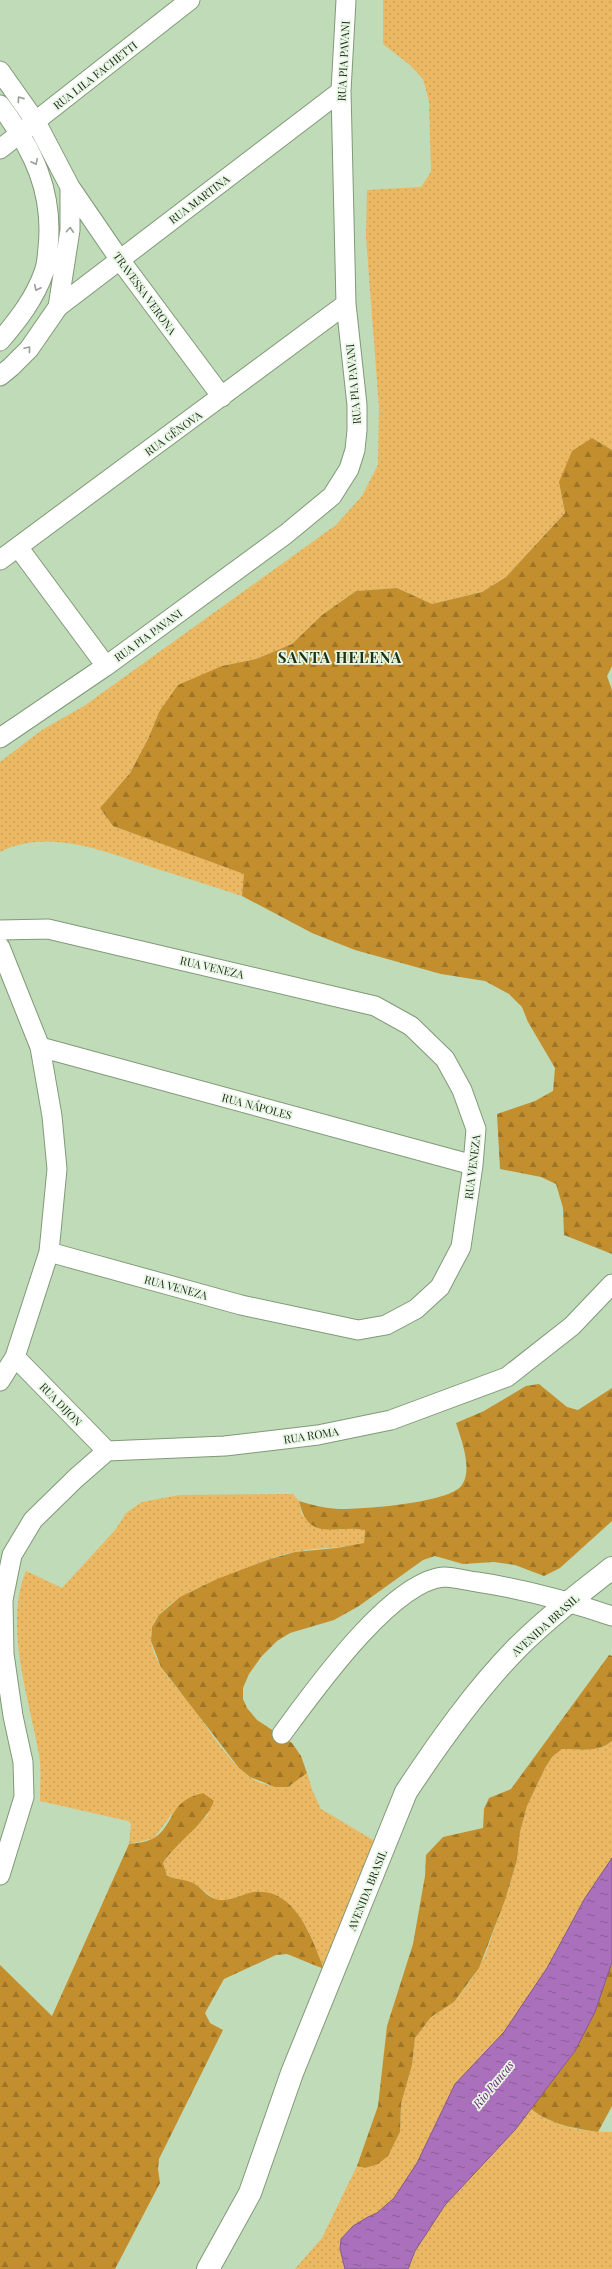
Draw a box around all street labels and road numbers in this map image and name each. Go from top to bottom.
street label: RUA PIA PAVANI [333,20,353,102]
street label: RUA LILA FACHETTI [50,37,140,113]
street label: RUA MARTINA [166,171,232,227]
street label: TRAVESSA VERONA [110,249,180,337]
street label: RUA PIA PAVANI [342,343,364,425]
street label: RUA GÊNOVA [141,407,205,459]
street label: RUA PIA PAVANI [111,605,185,665]
street label: RUA VENEZA [179,952,245,982]
street label: RUA NÁPOLES [220,1089,294,1123]
street label: RUA VENEZA [461,1134,483,1200]
street label: RUA VENEZA [143,1271,209,1303]
street label: RUA DIJON [37,1379,86,1429]
street label: RUA ROMA [282,1423,340,1447]
street label: AVENIDA BRASIL [507,1590,582,1660]
street label: AVENIDA BRASIL [344,1847,390,1934]

